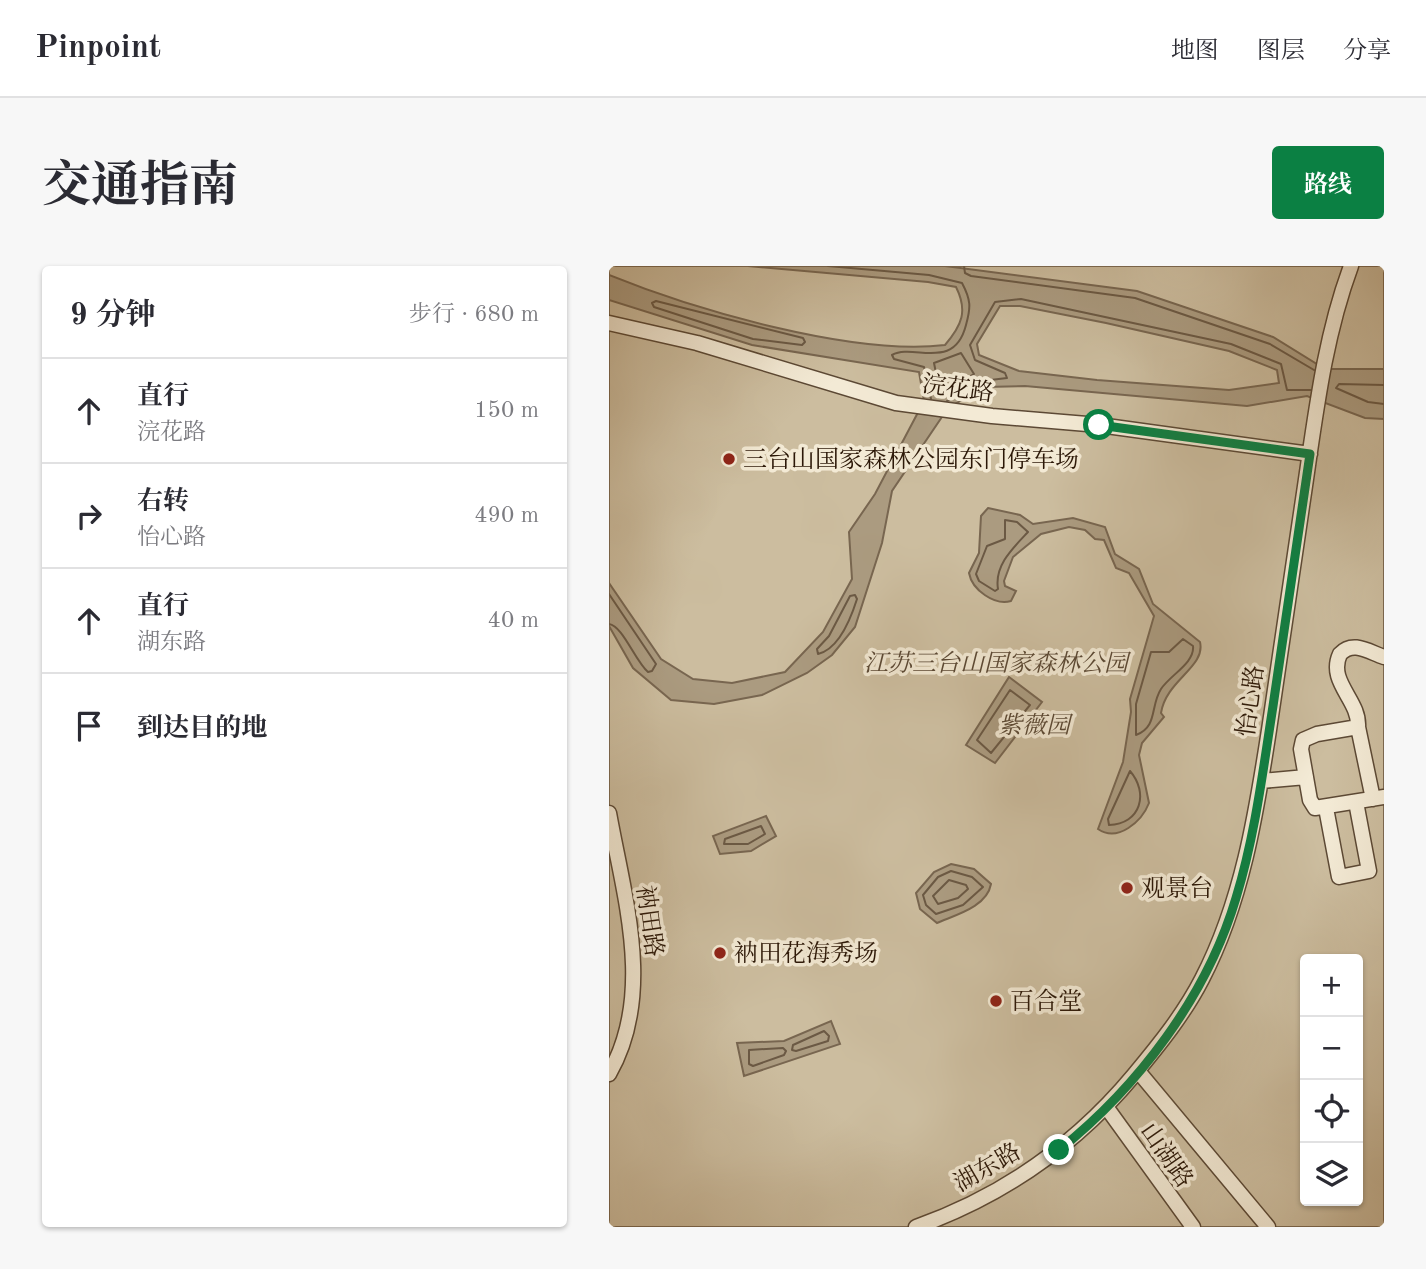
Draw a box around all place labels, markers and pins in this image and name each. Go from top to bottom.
place label: 三台山国家森林公园东门停车场 [743,446,1079,473]
marker: 三台山国家森林公园东门停车场 [721,451,737,467]
place label: 观景台 [1141,875,1213,902]
marker: 观景台 [1119,880,1135,896]
place label: 衲田花海秀场 [734,940,878,967]
marker: 衲田花海秀场 [712,945,728,961]
place label: 百合堂 [1010,988,1082,1015]
marker: 百合堂 [988,993,1004,1009]

